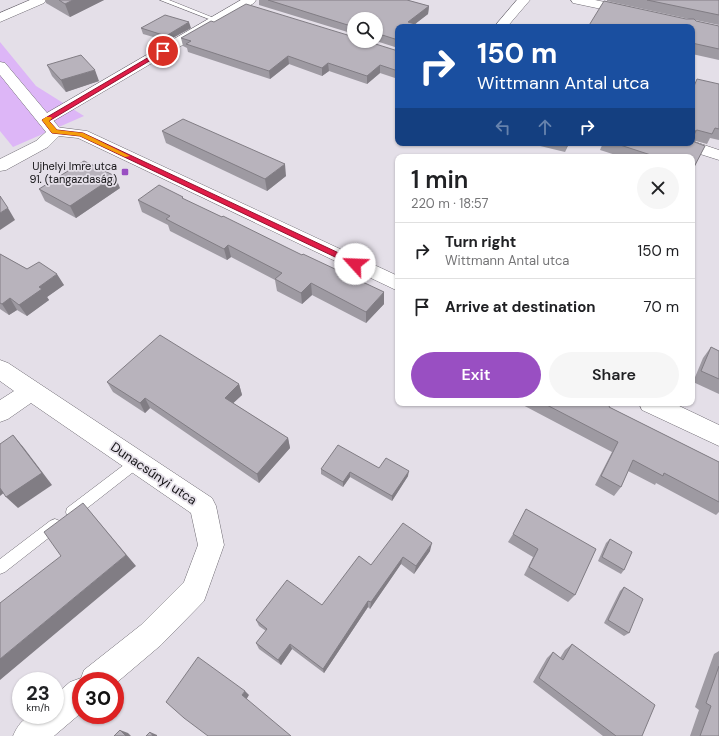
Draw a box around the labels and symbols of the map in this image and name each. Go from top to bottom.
pin [146,34,180,68]
place label: Ujhelyi Imre utca 91. (tangazdaság) [29,159,117,186]
marker: Ujhelyi Imre utca 91. (tangazdaság) [120,167,130,177]
position arrow [334,243,376,285]
street label: Dunacsúnyi utca [107,438,200,509]
speed limit sign: 30 [72,672,124,724]

